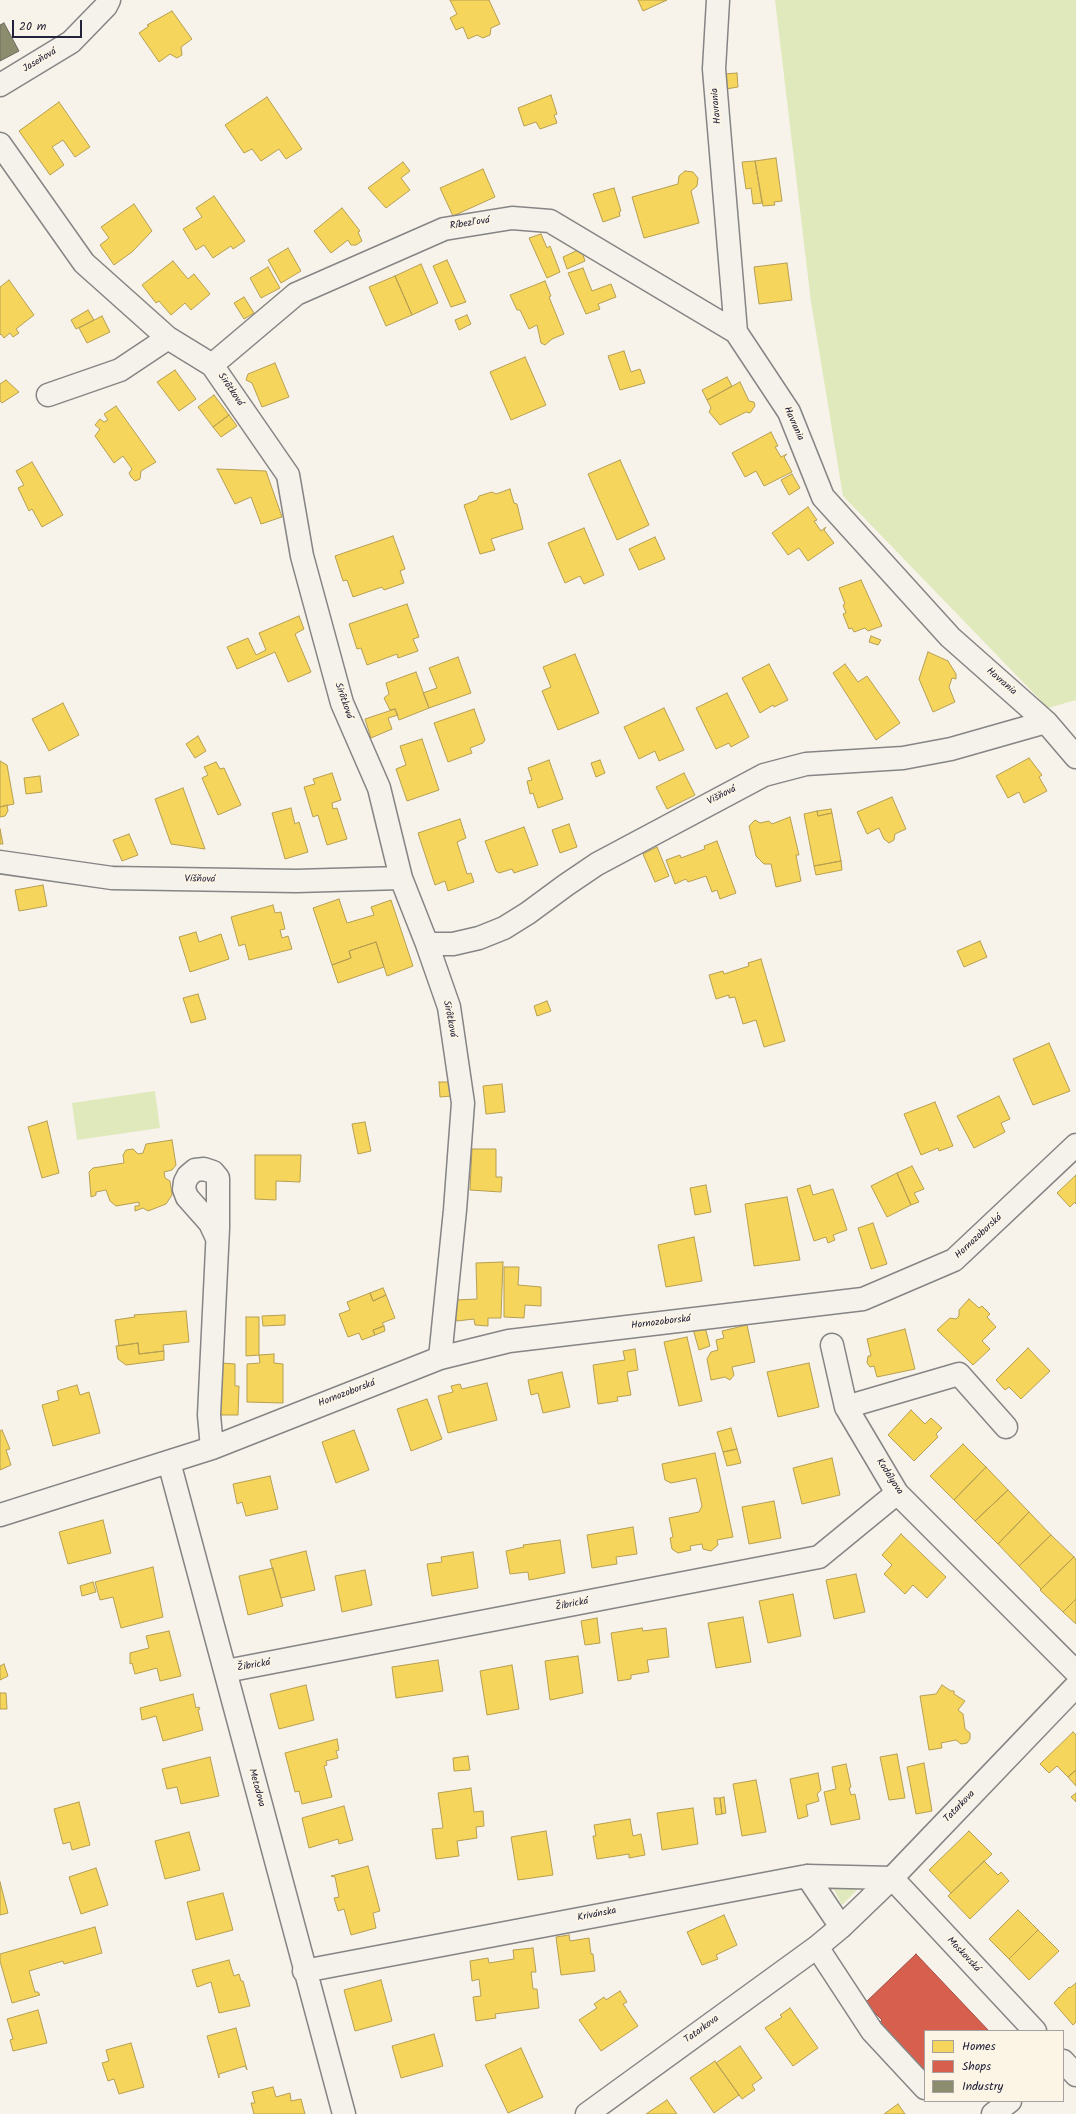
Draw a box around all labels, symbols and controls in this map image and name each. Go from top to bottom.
scale bar [14,12,84,38]
text: 20 m [19,17,46,36]
street label: Jaseňová [21,46,59,76]
street label: Havrania [709,88,725,124]
street label: Ríbezľová [449,215,491,233]
street label: Sirôtková [215,371,245,409]
street label: Havrania [780,405,806,443]
street label: Havrania [983,666,1019,698]
street label: Sirôtková [331,681,355,721]
street label: Višňová [706,784,738,808]
street label: Višňová [185,874,215,886]
street label: Sirôtková [440,999,458,1039]
street label: Hornozoborská [953,1212,1005,1262]
street label: Hornozoborská [630,1313,692,1333]
street label: Hornozoborská [317,1378,377,1410]
street label: Kodályova [873,1457,905,1497]
street label: Žibrická [554,1596,590,1614]
street label: Žibrická [237,1657,271,1675]
street label: Metodova [245,1768,267,1808]
street label: Tatarkova [942,1788,978,1826]
street label: Krivánska [576,1905,618,1925]
street label: Moskovská [944,1935,982,1975]
street label: Tatarkova [682,2013,722,2047]
legend [924,2030,1064,2102]
text: Homes [962,2037,996,2056]
text: Shops [962,2057,991,2076]
text: Industry [962,2077,1003,2096]

